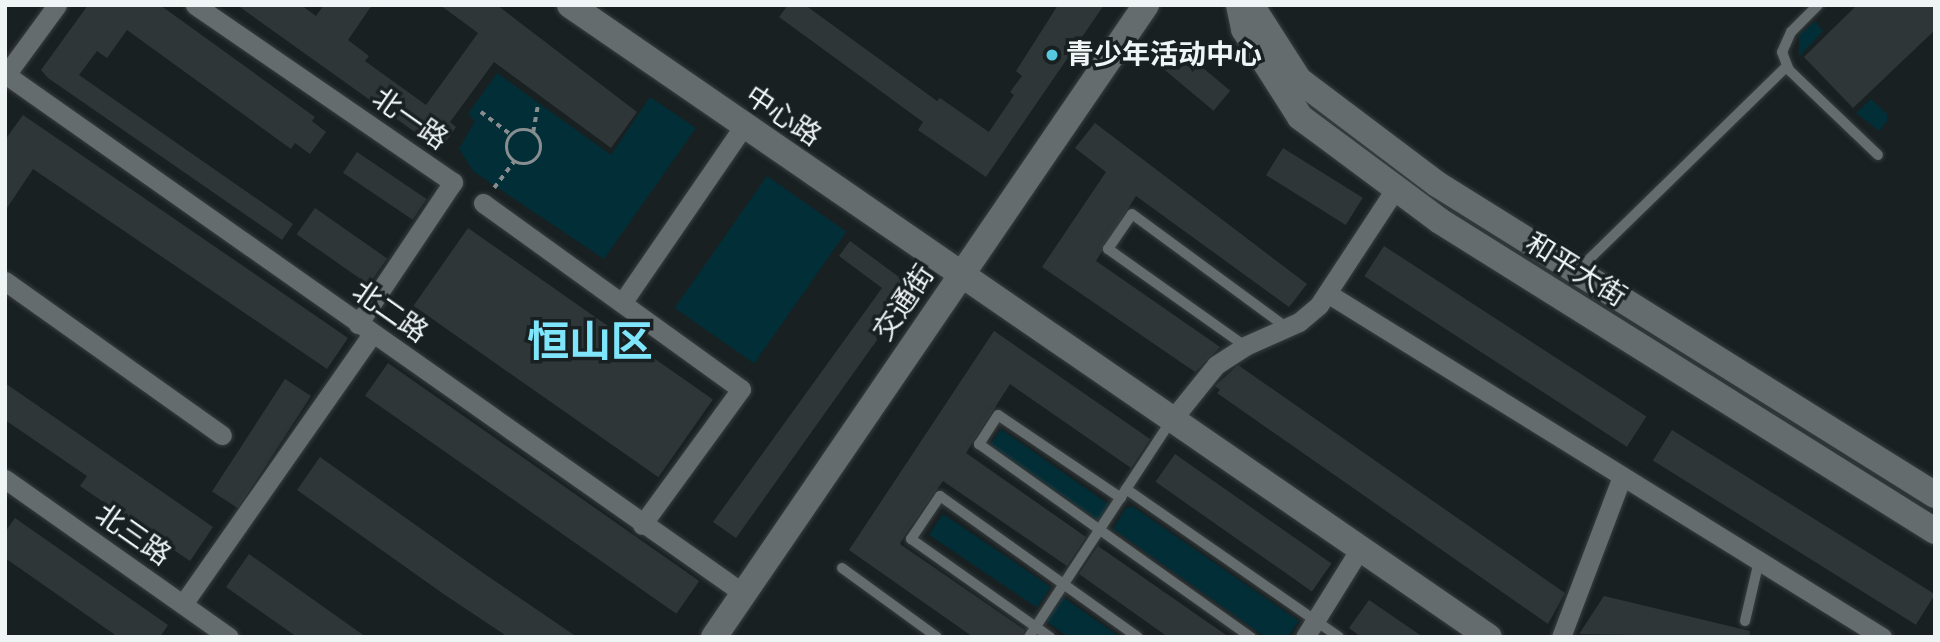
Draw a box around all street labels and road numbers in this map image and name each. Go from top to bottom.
street label: 中心路 [739,79,827,153]
street label: 北一路 [366,81,454,157]
street label: 和平大街 [1520,226,1632,314]
street label: 交通街 [867,259,941,347]
street label: 北二路 [346,274,434,350]
street label: 北三路 [89,497,177,573]

